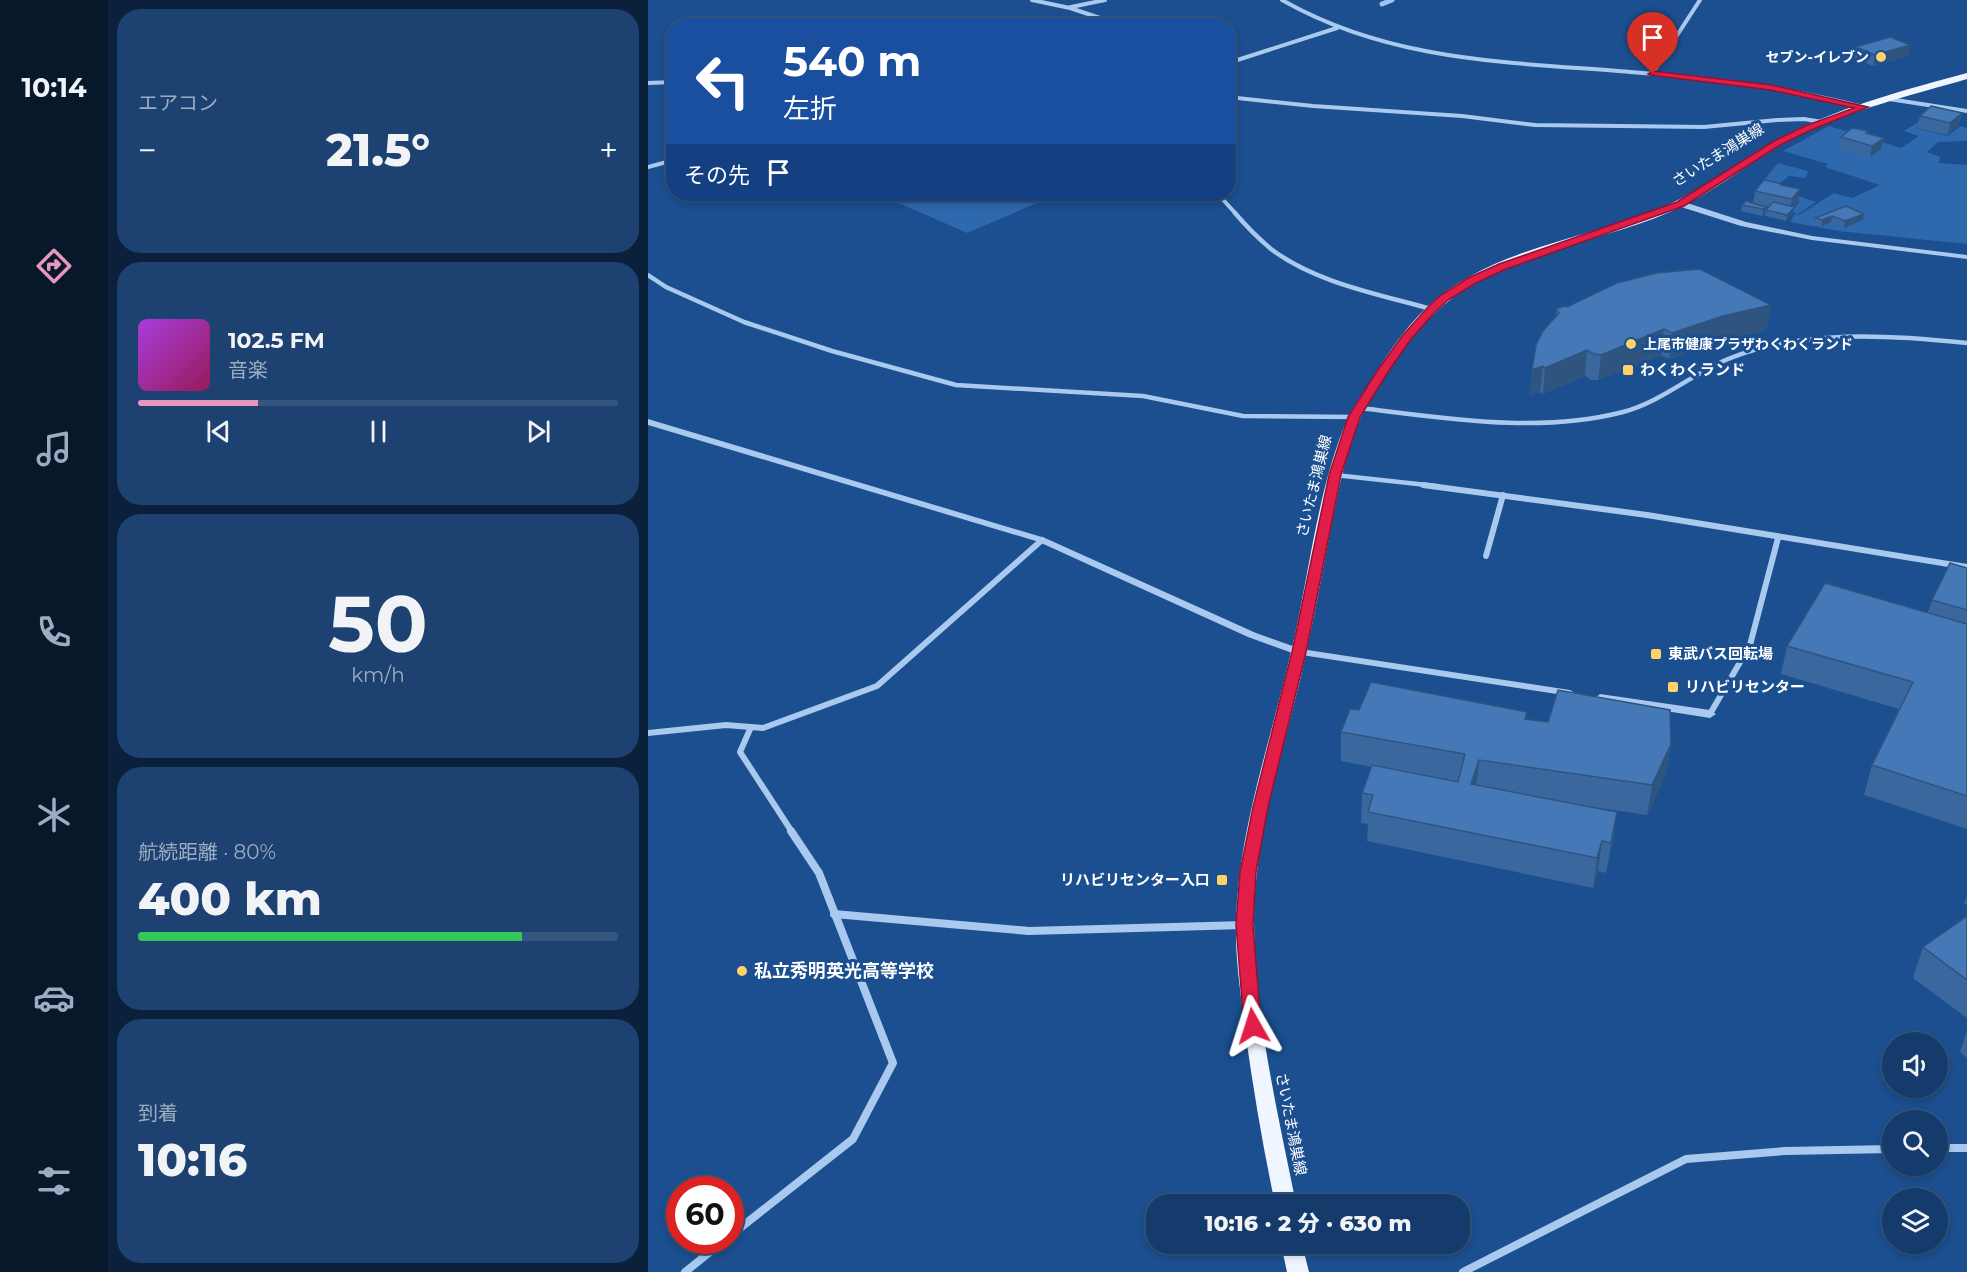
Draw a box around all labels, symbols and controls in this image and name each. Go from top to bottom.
pin [1627,12,1678,74]
icon: arrive [1636,21,1669,54]
text: 540 m [783,35,921,87]
icon: left [684,42,762,120]
place label: セブン-イレブン [1766,48,1869,66]
marker: セブン-イレブン [1874,50,1888,64]
text: 10:14 [21,71,87,104]
text: エアコン [138,91,218,115]
text: 左折 [783,92,837,125]
street label: さいたま鴻巣線 [1668,119,1767,190]
text: 21.5° [326,122,430,177]
text: − [138,130,157,170]
text: + [599,130,618,170]
icon: arrive [762,156,795,189]
text: その先 [684,162,750,189]
icon: directions [33,245,75,287]
text: 102.5 FM [228,327,325,354]
place label: 上尾市健康プラザわくわくランド [1643,335,1853,353]
marker: 上尾市健康プラザわくわくランド [1624,337,1638,351]
text: 音楽 [228,358,268,382]
place label: わくわくランド [1640,360,1745,379]
marker: わくわくランド [1621,363,1635,377]
icon: previous [202,415,235,448]
icon: pause [362,415,395,448]
icon: next [522,415,555,448]
icon: music [33,428,75,470]
street label: さいたま鴻巣線 [1292,433,1335,539]
text: 50 [328,576,428,672]
icon: phone [33,611,75,653]
place label: 東武バス回転場 [1668,644,1773,663]
marker: 東武バス回転場 [1649,647,1663,661]
text: km/h [351,663,405,687]
place label: リハビリセンター [1685,677,1805,696]
marker: リハビリセンター [1666,680,1680,694]
icon: climate [33,794,75,836]
text: 航続距離 · 80% [138,840,276,864]
place label: リハビリセンター入口 [1060,870,1210,889]
text: 400 km [138,871,322,926]
marker: リハビリセンター入口 [1215,873,1229,887]
place label: 私立秀明英光高等学校 [754,960,934,982]
marker: 私立秀明英光高等学校 [735,964,749,978]
icon: car [33,977,75,1019]
position arrow [1221,994,1285,1058]
map controls [1882,1032,1948,1254]
button: sound [1882,1032,1948,1098]
street label: さいたま鴻巣線 [1272,1071,1311,1177]
text: 到着 [138,1101,178,1125]
button: search [1882,1110,1948,1176]
text: 10:16 [138,1132,247,1187]
icon: filters [33,1160,75,1202]
speed limit sign: 60 [666,1176,744,1254]
button: layers [1882,1188,1948,1254]
text: 10:16 · 2 分 · 630 m [1205,1210,1411,1237]

